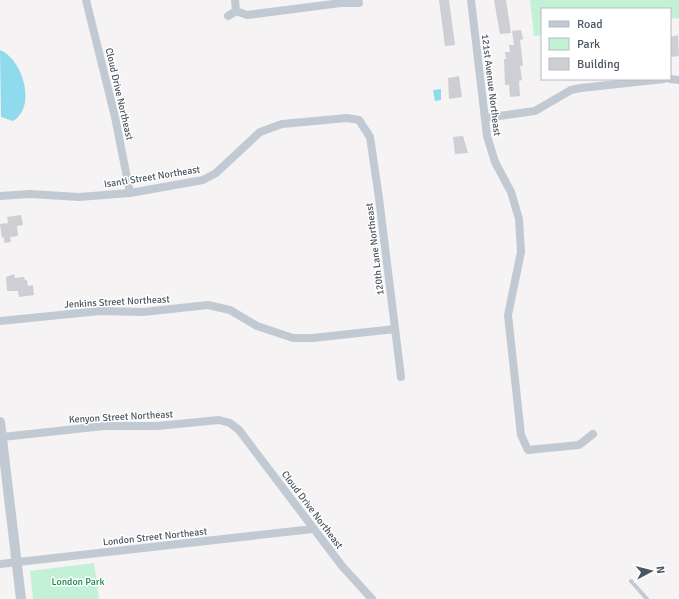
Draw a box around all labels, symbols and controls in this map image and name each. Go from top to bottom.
legend [541,8,671,80]
text: Road [577,17,603,32]
street label: 121st Avenue Northeast [479,33,503,137]
text: Park [577,37,600,52]
street label: Cloud Drive Northeast [103,47,136,142]
text: Building [577,57,620,72]
street label: Isanti Street Northeast [103,163,202,191]
street label: 120th Lane Northeast [363,202,387,296]
street label: Jenkins Street Northeast [64,293,171,311]
street label: Kenyon Street Northeast [68,408,174,426]
street label: Cloud Drive Northeast [279,469,345,552]
street label: London Street Northeast [102,526,208,548]
north arrow [631,551,671,591]
text: N [654,565,667,574]
park label: London Park [52,576,105,588]

